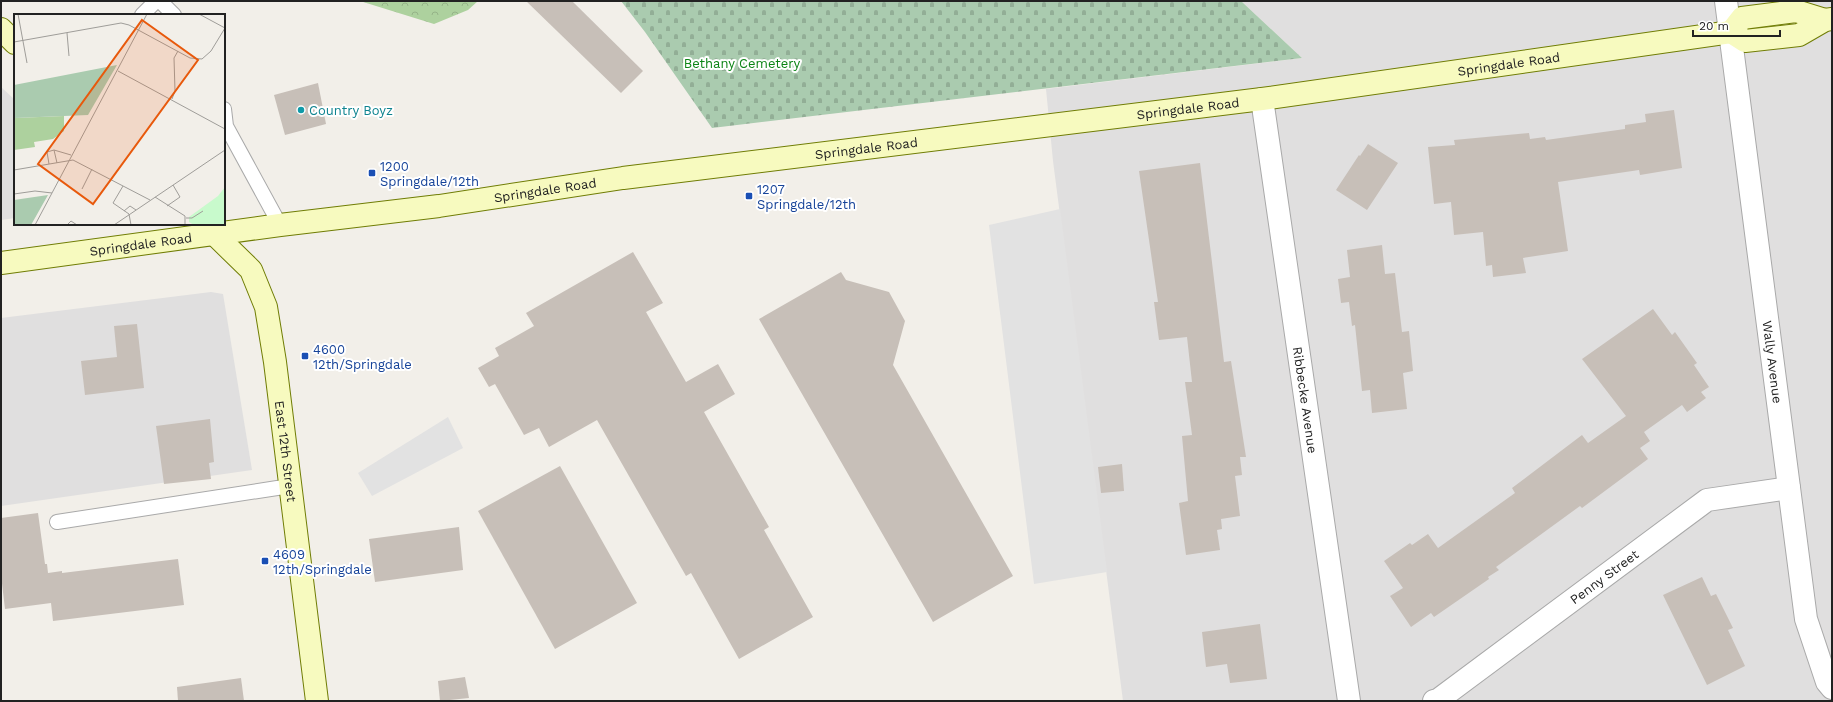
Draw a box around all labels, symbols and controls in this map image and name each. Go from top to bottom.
scale bar [1693,12,1780,38]
inset map [14,14,225,225]
text: 20 m [1699,19,1729,33]
street label: Springdale Road [1457,49,1561,78]
park label: Bethany Cemetery [684,56,800,71]
street label: Springdale Road [1136,94,1240,122]
place label: Country Boyz [309,103,393,118]
marker: Country Boyz [296,105,306,115]
street label: Springdale Road [814,134,919,162]
place label: 1200 Springdale/12th [380,159,479,189]
marker: 1200 Springdale/12th [367,168,377,178]
street label: Springdale Road [493,175,597,205]
place label: 1207 Springdale/12th [757,182,856,212]
marker: 1207 Springdale/12th [744,191,754,201]
street label: Springdale Road [88,230,193,258]
street label: Wally Avenue [1760,320,1786,404]
place label: 4600 12th/Springdale [313,342,412,372]
street label: Ribbecke Avenue [1290,345,1321,454]
marker: 4600 12th/Springdale [300,351,310,361]
street label: East 12th Street [272,400,300,503]
street label: Penny Street [1567,546,1642,607]
place label: 4609 12th/Springdale [273,547,372,577]
marker: 4609 12th/Springdale [260,556,270,566]

